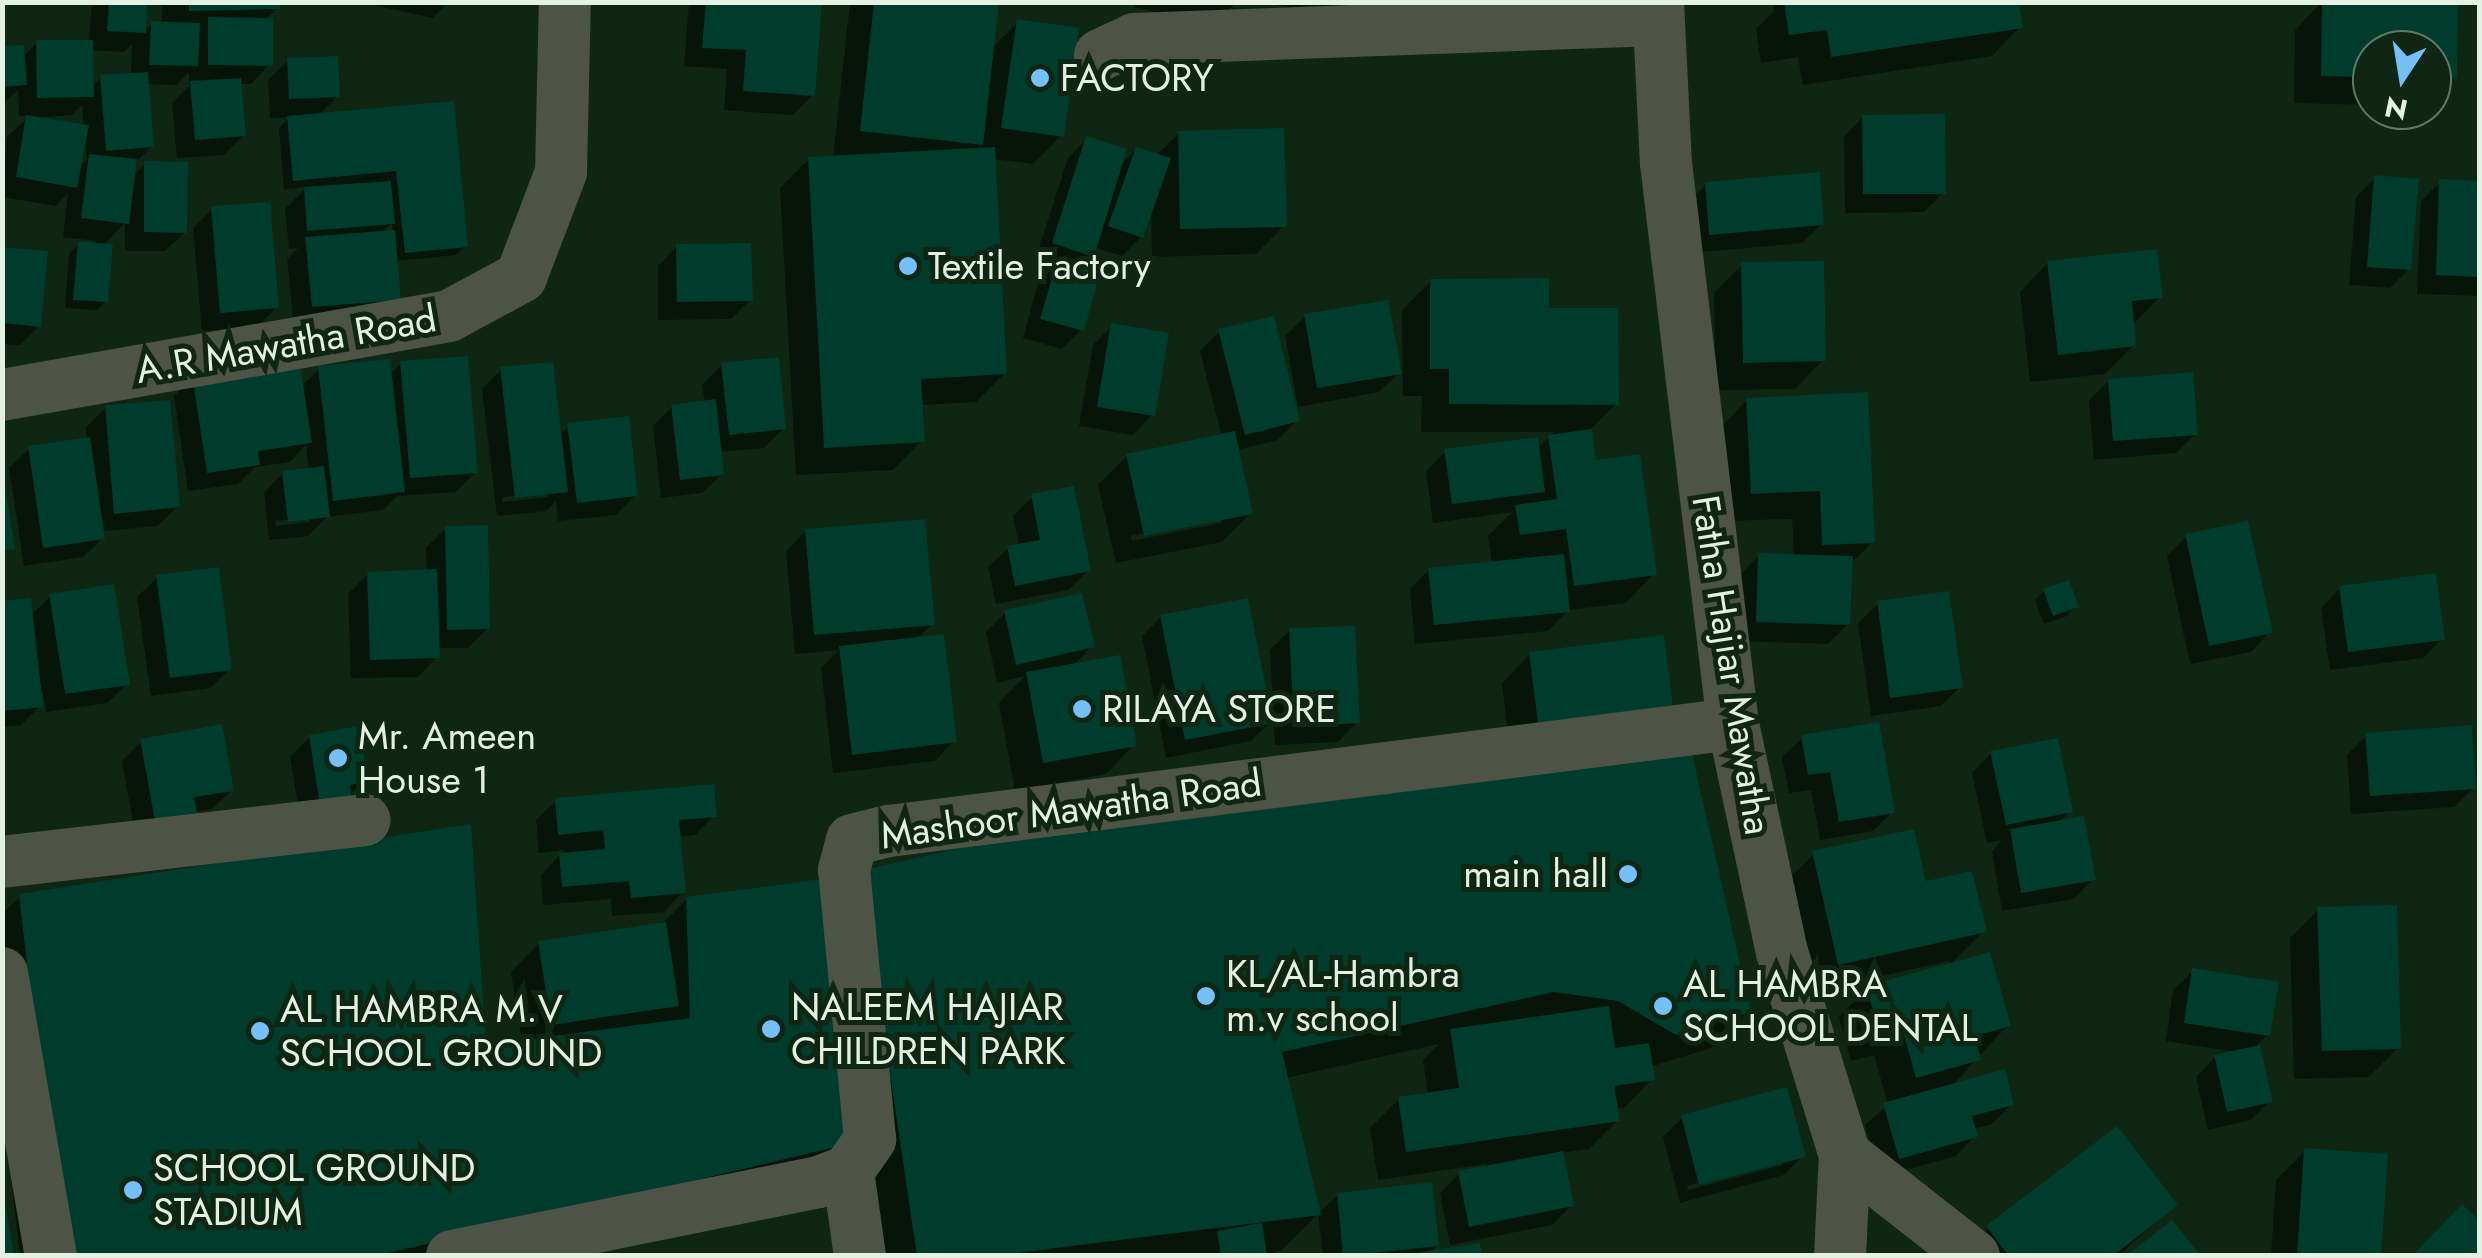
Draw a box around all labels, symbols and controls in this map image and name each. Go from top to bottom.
north arrow [2352,30,2452,130]
place label: FACTORY [1060,55,1214,101]
marker: FACTORY [1029,67,1051,89]
text: N [2381,86,2411,130]
place label: Textile Factory [928,243,1151,289]
marker: Textile Factory [897,255,919,277]
street label: A.R Mawatha Road [132,295,440,393]
street label: Fatha Hajiar Mawatha [1683,492,1781,838]
place label: RILAYA STORE [1102,686,1336,732]
marker: RILAYA STORE [1071,698,1093,720]
place label: Mr. Ameen House 1 [358,713,536,802]
marker: Mr. Ameen House 1 [327,747,349,769]
street label: Mashoor Mawatha Road [878,760,1264,858]
place label: main hall [1463,851,1608,897]
marker: main hall [1617,863,1639,885]
place label: KL/AL-Hambra m.v school [1226,951,1460,1040]
place label: AL HAMBRA SCHOOL DENTAL [1683,961,1978,1050]
place label: NALEEM HAJIAR CHILDREN PARK [791,984,1065,1074]
marker: KL/AL-Hambra m.v school [1195,985,1217,1007]
place label: AL HAMBRA M.V SCHOOL GROUND [280,986,602,1076]
marker: AL HAMBRA SCHOOL DENTAL [1652,995,1674,1017]
marker: NALEEM HAJIAR CHILDREN PARK [760,1018,782,1040]
marker: AL HAMBRA M.V SCHOOL GROUND [249,1020,271,1042]
place label: SCHOOL GROUND STADIUM [153,1145,475,1234]
marker: SCHOOL GROUND STADIUM [122,1179,144,1201]

